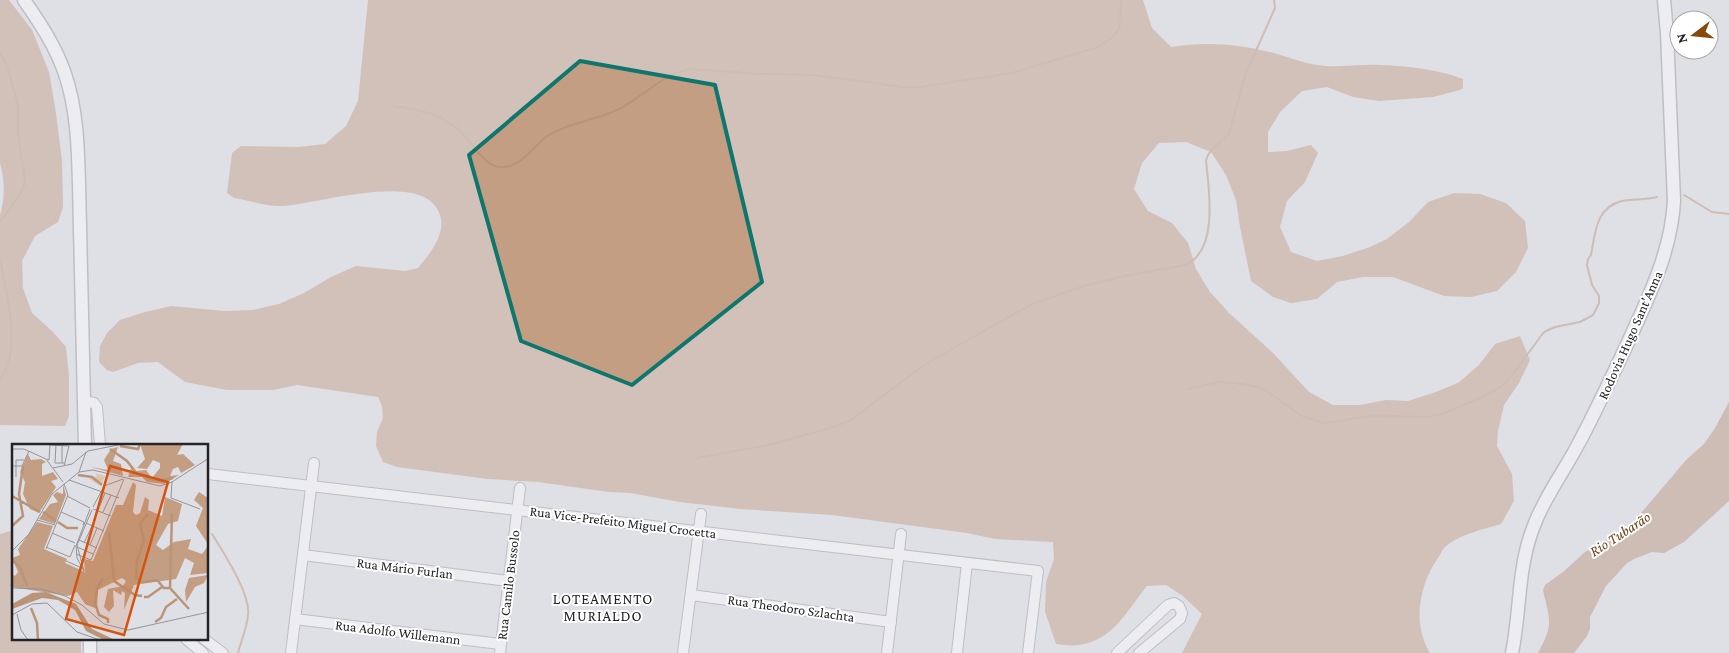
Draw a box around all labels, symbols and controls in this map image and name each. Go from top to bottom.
north arrow [1669,10,1719,60]
text: N [1672,31,1691,45]
street label: Rodovia Hugo Sant'Anna [1594,268,1666,402]
inset map [12,444,209,640]
street label: Rua Vice-Prefeito Miguel Crocetta [529,503,718,541]
water label: Rio Tubarão [1587,508,1653,560]
street label: Rua Camilo Bussolo [493,529,523,641]
street label: Rua Mário Furlan [356,554,455,582]
district label: LOTEAMENTO MURIALDO [553,591,653,624]
street label: Rua Theodoro Szlachta [727,591,856,625]
street label: Rua Adolfo Willemann [334,616,462,648]

